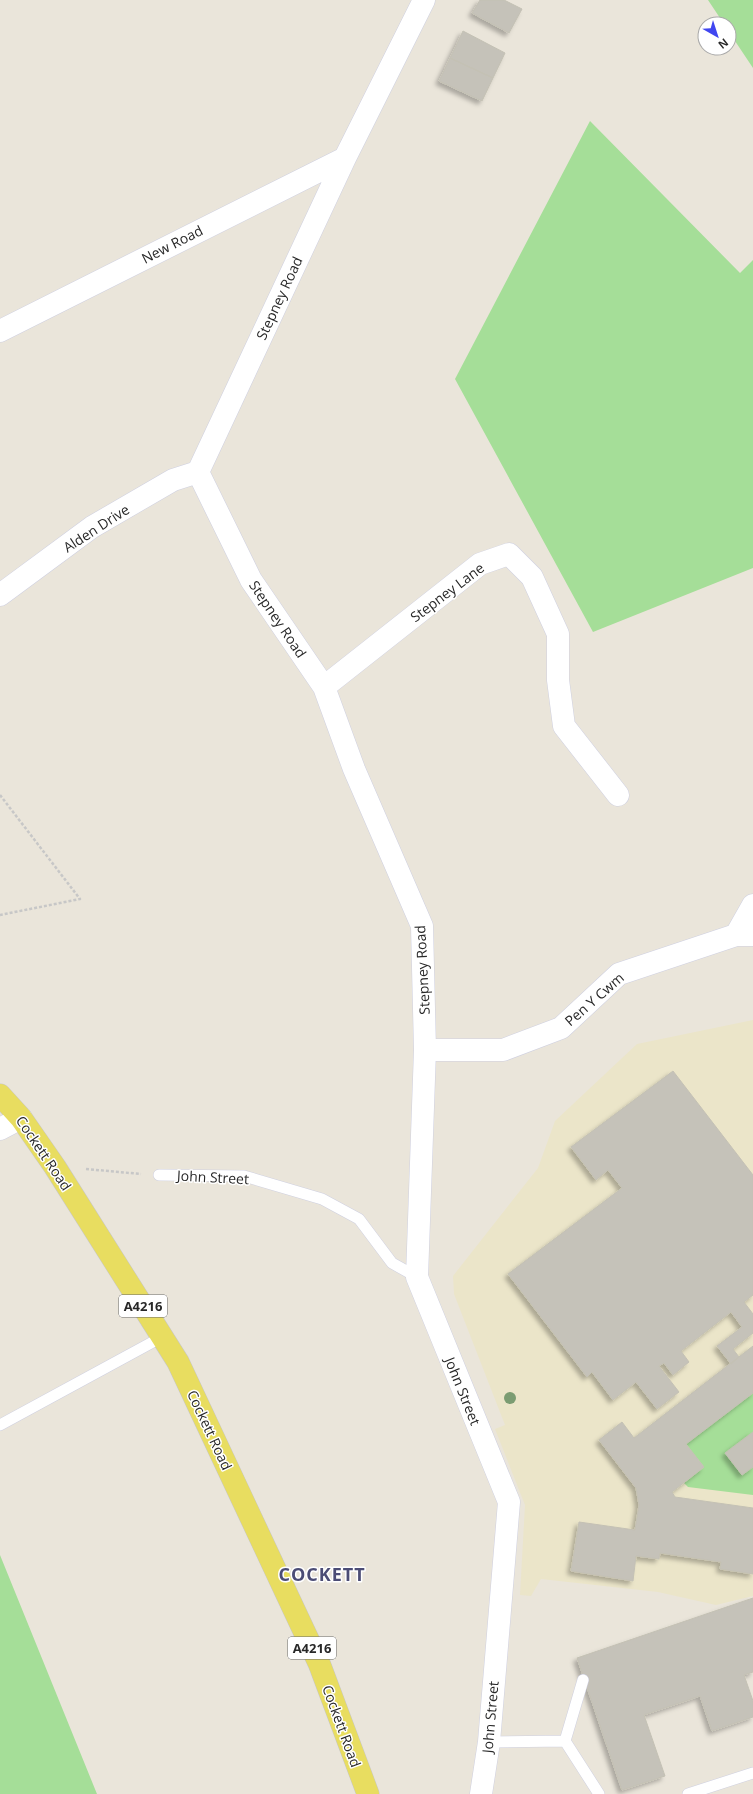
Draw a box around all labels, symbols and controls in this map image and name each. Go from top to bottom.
north arrow [697,16,737,56]
text: N [715,36,732,53]
street label: New Road [138,220,206,268]
street label: Stepney Road [251,253,307,343]
street label: Alden Drive [59,499,133,556]
street label: Stepney Lane [406,558,488,626]
street label: Stepney Road [245,577,311,661]
street label: Stepney Road [410,925,434,1015]
street label: Pen Y Cwm [560,968,628,1030]
street label: Cockett Road [12,1112,76,1194]
street label: John Street [175,1166,250,1188]
road number: A4216 [119,1295,167,1317]
street label: John Street [440,1352,485,1428]
street label: Cockett Road [183,1387,237,1473]
district label: COCKETT [278,1562,366,1586]
road number: A4216 [288,1637,336,1659]
street label: John Street [477,1680,503,1756]
street label: Cockett Road [318,1682,366,1770]

